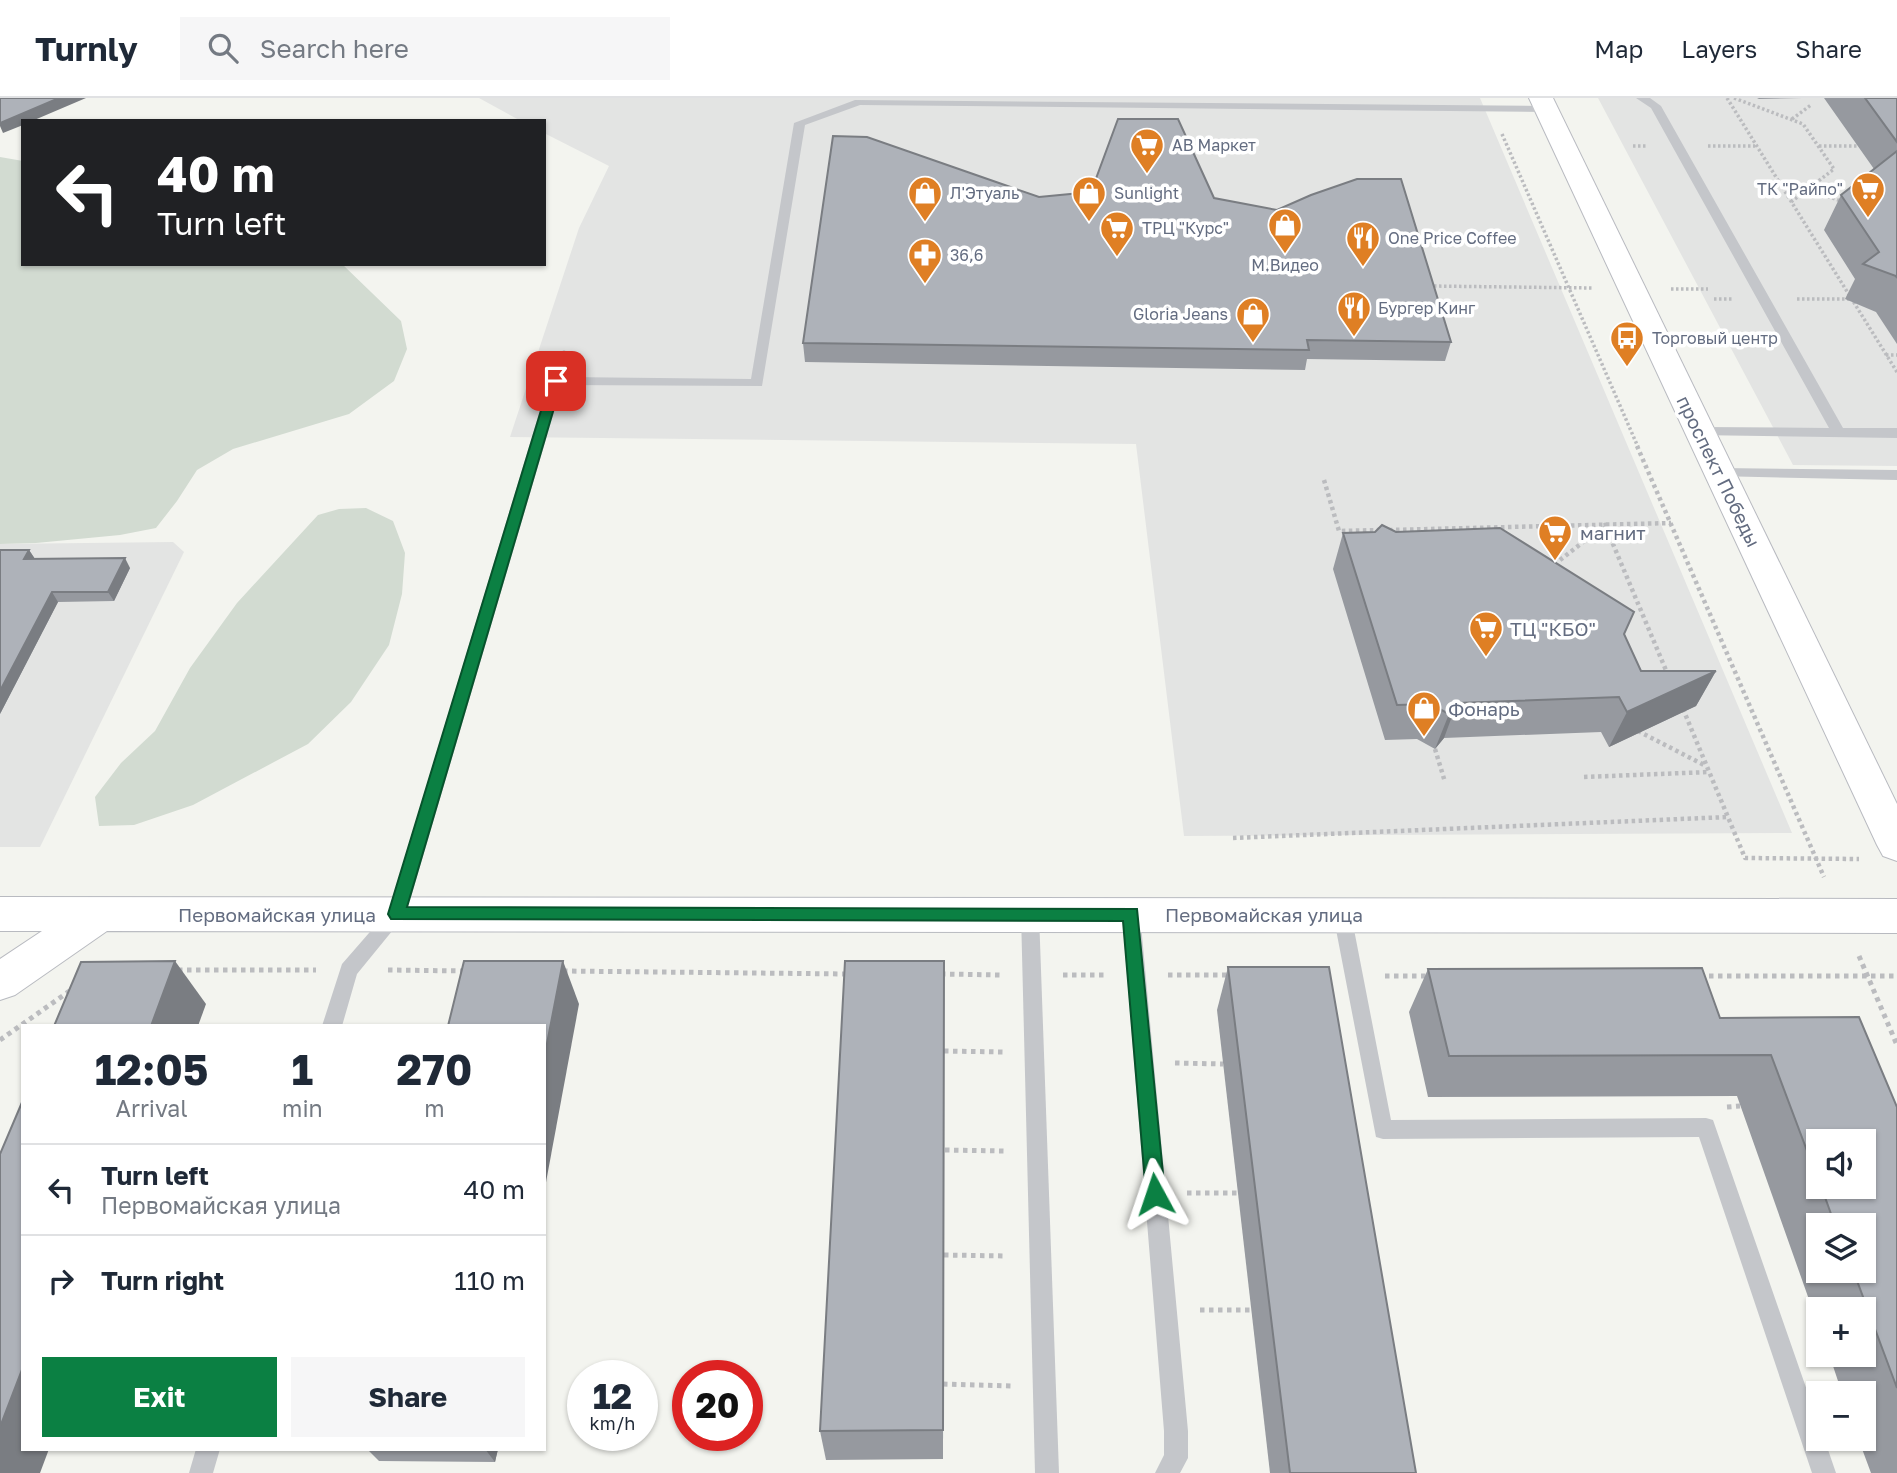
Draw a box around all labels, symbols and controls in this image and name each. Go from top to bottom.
search box [180,17,670,80]
text: Turnly [35,29,138,68]
icon: search [204,29,242,67]
text: Search here [260,33,409,64]
text: Map [1594,34,1643,63]
text: Layers [1681,34,1757,63]
text: Share [1795,34,1862,63]
supermarket icon: АВ Маркет [1128,126,1166,175]
place label: АВ Маркет [1172,135,1256,155]
text: 40 m [157,144,275,203]
icon: left [42,147,133,238]
supermarket icon: ТК "Райпо" [1849,170,1887,219]
shop icon: Л'Этуаль [906,174,944,223]
shop icon: Sunlight [1070,174,1108,223]
place label: ТК "Райпо" [1757,179,1843,199]
place label: Л'Этуаль [950,183,1019,203]
place label: Sunlight [1114,183,1179,203]
text: Turn left [157,204,286,242]
shop icon: М.Видео [1266,206,1304,255]
supermarket icon: ТРЦ "Курс" [1098,209,1136,258]
place label: ТРЦ "Курс" [1142,218,1229,238]
restaurant icon: One Price Coffee [1344,219,1382,268]
place label: One Price Coffee [1388,228,1517,248]
pharmacy icon: 36,6 [906,236,944,285]
place label: 36,6 [950,245,984,265]
place label: М.Видео [1251,255,1319,275]
restaurant icon: Бургер Кинг [1335,289,1373,338]
shop icon: Gloria Jeans [1234,295,1272,344]
place label: Бургер Кинг [1378,298,1476,318]
place label: Gloria Jeans [1133,304,1228,324]
bus stop icon: Торговый центр [1608,319,1646,368]
place label: Торговый центр [1652,328,1778,348]
pin [526,351,586,411]
icon: arrive [537,362,575,400]
street label: проспект Победы [1672,392,1766,550]
supermarket icon: магнит [1536,513,1574,562]
place label: магнит [1580,521,1646,544]
supermarket icon: ТЦ "КБО" [1467,609,1505,658]
place label: ТЦ "КБО" [1510,617,1596,640]
shop icon: Фонарь [1405,689,1443,738]
place label: Фонарь [1448,697,1520,720]
street label: Первомайская улица [178,903,376,926]
street label: Первомайская улица [1165,903,1363,926]
text: 12:05 [95,1044,208,1094]
text: 1 [292,1044,313,1094]
text: 270 [396,1044,472,1094]
text: Arrival [116,1094,188,1122]
text: min [282,1094,323,1122]
text: m [424,1094,445,1122]
map controls [1806,1129,1876,1451]
button: sound [1806,1129,1876,1199]
position arrow [1118,1157,1192,1231]
text: Turn left [101,1160,209,1191]
icon: left [42,1171,80,1209]
text: 40 m [464,1174,525,1205]
text: Первомайская улица [101,1191,341,1219]
button: layers [1806,1213,1876,1283]
icon: right [42,1262,80,1300]
text: Turn right [101,1265,224,1296]
text: 110 m [454,1265,525,1296]
button: + [1806,1297,1876,1367]
button: Exit [42,1357,277,1437]
button: Share [291,1357,525,1437]
speed limit sign: 20 [672,1360,763,1451]
text: 12 [593,1375,632,1417]
button: − [1806,1381,1876,1451]
text: km/h [590,1412,635,1434]

